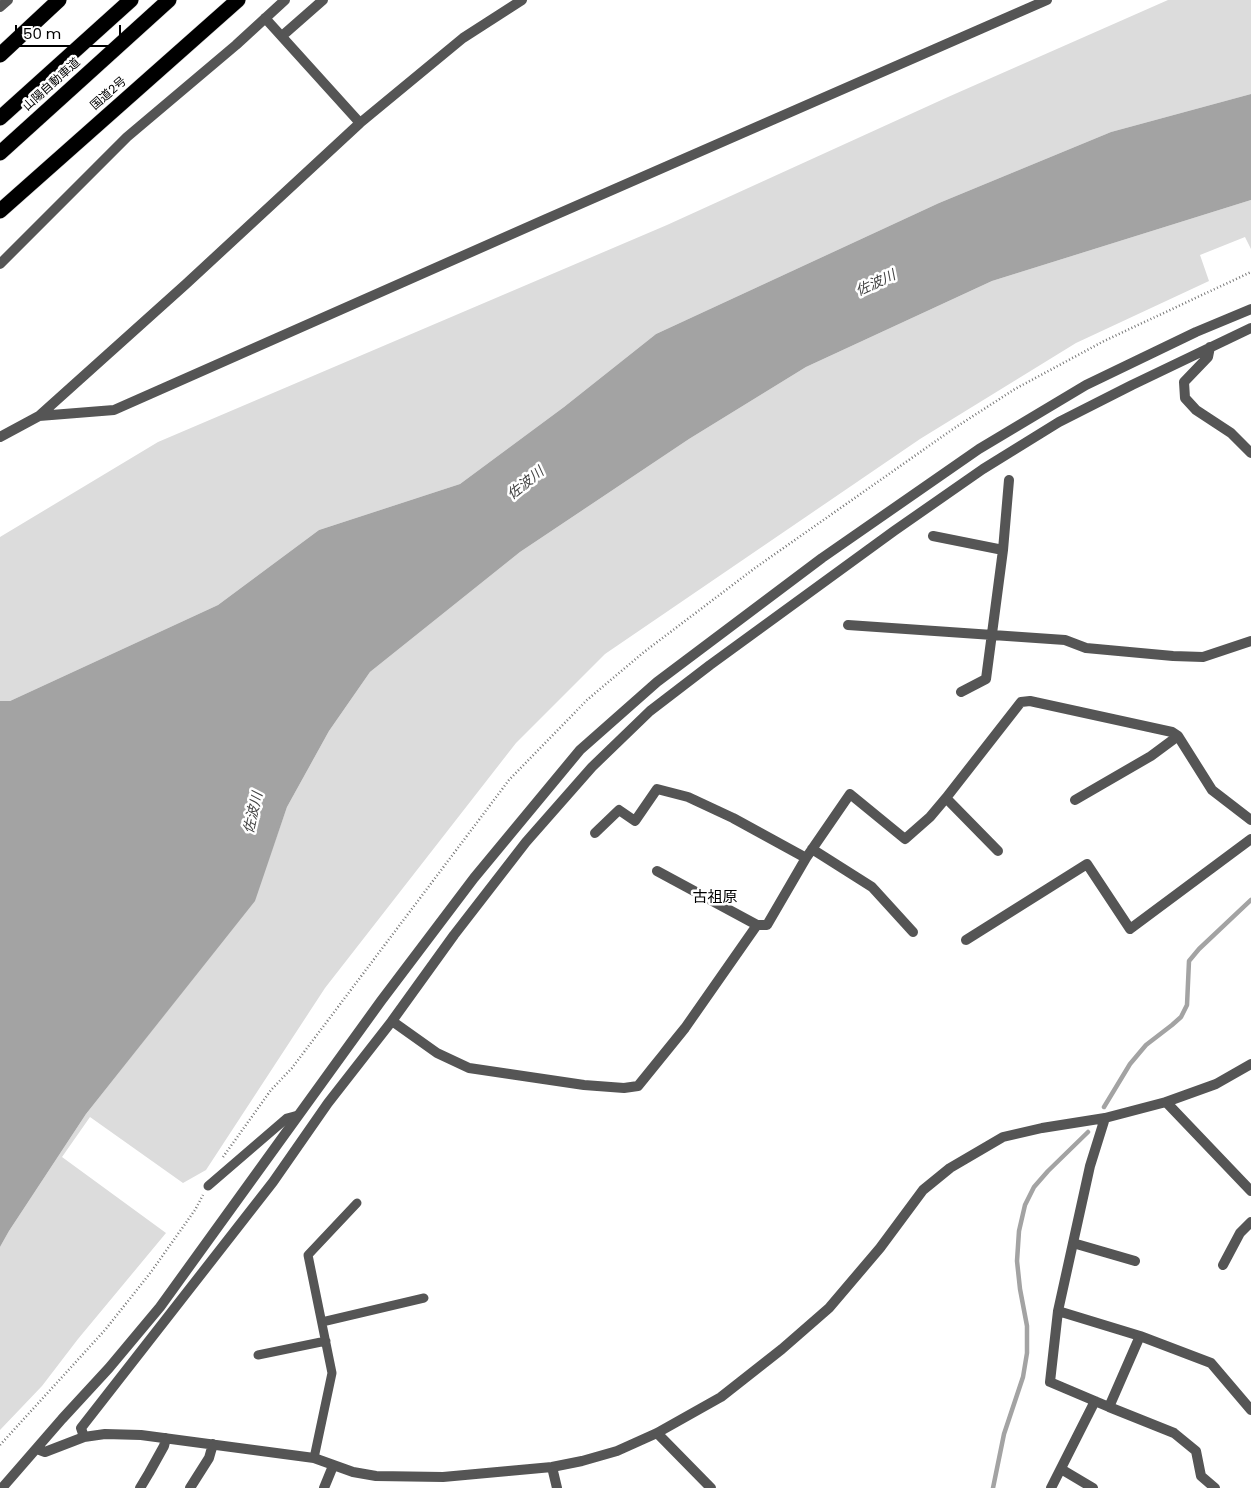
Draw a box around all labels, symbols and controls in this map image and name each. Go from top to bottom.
scale bar [18,15,124,47]
text: 50 m [23,23,61,44]
street label: 山陽自動車道 [20,56,84,114]
street label: 国道2号 [88,74,130,114]
water label: 佐波川 [853,268,899,300]
water label: 佐波川 [504,464,548,504]
water label: 佐波川 [241,791,267,835]
district label: 古祖原 [693,889,737,907]

